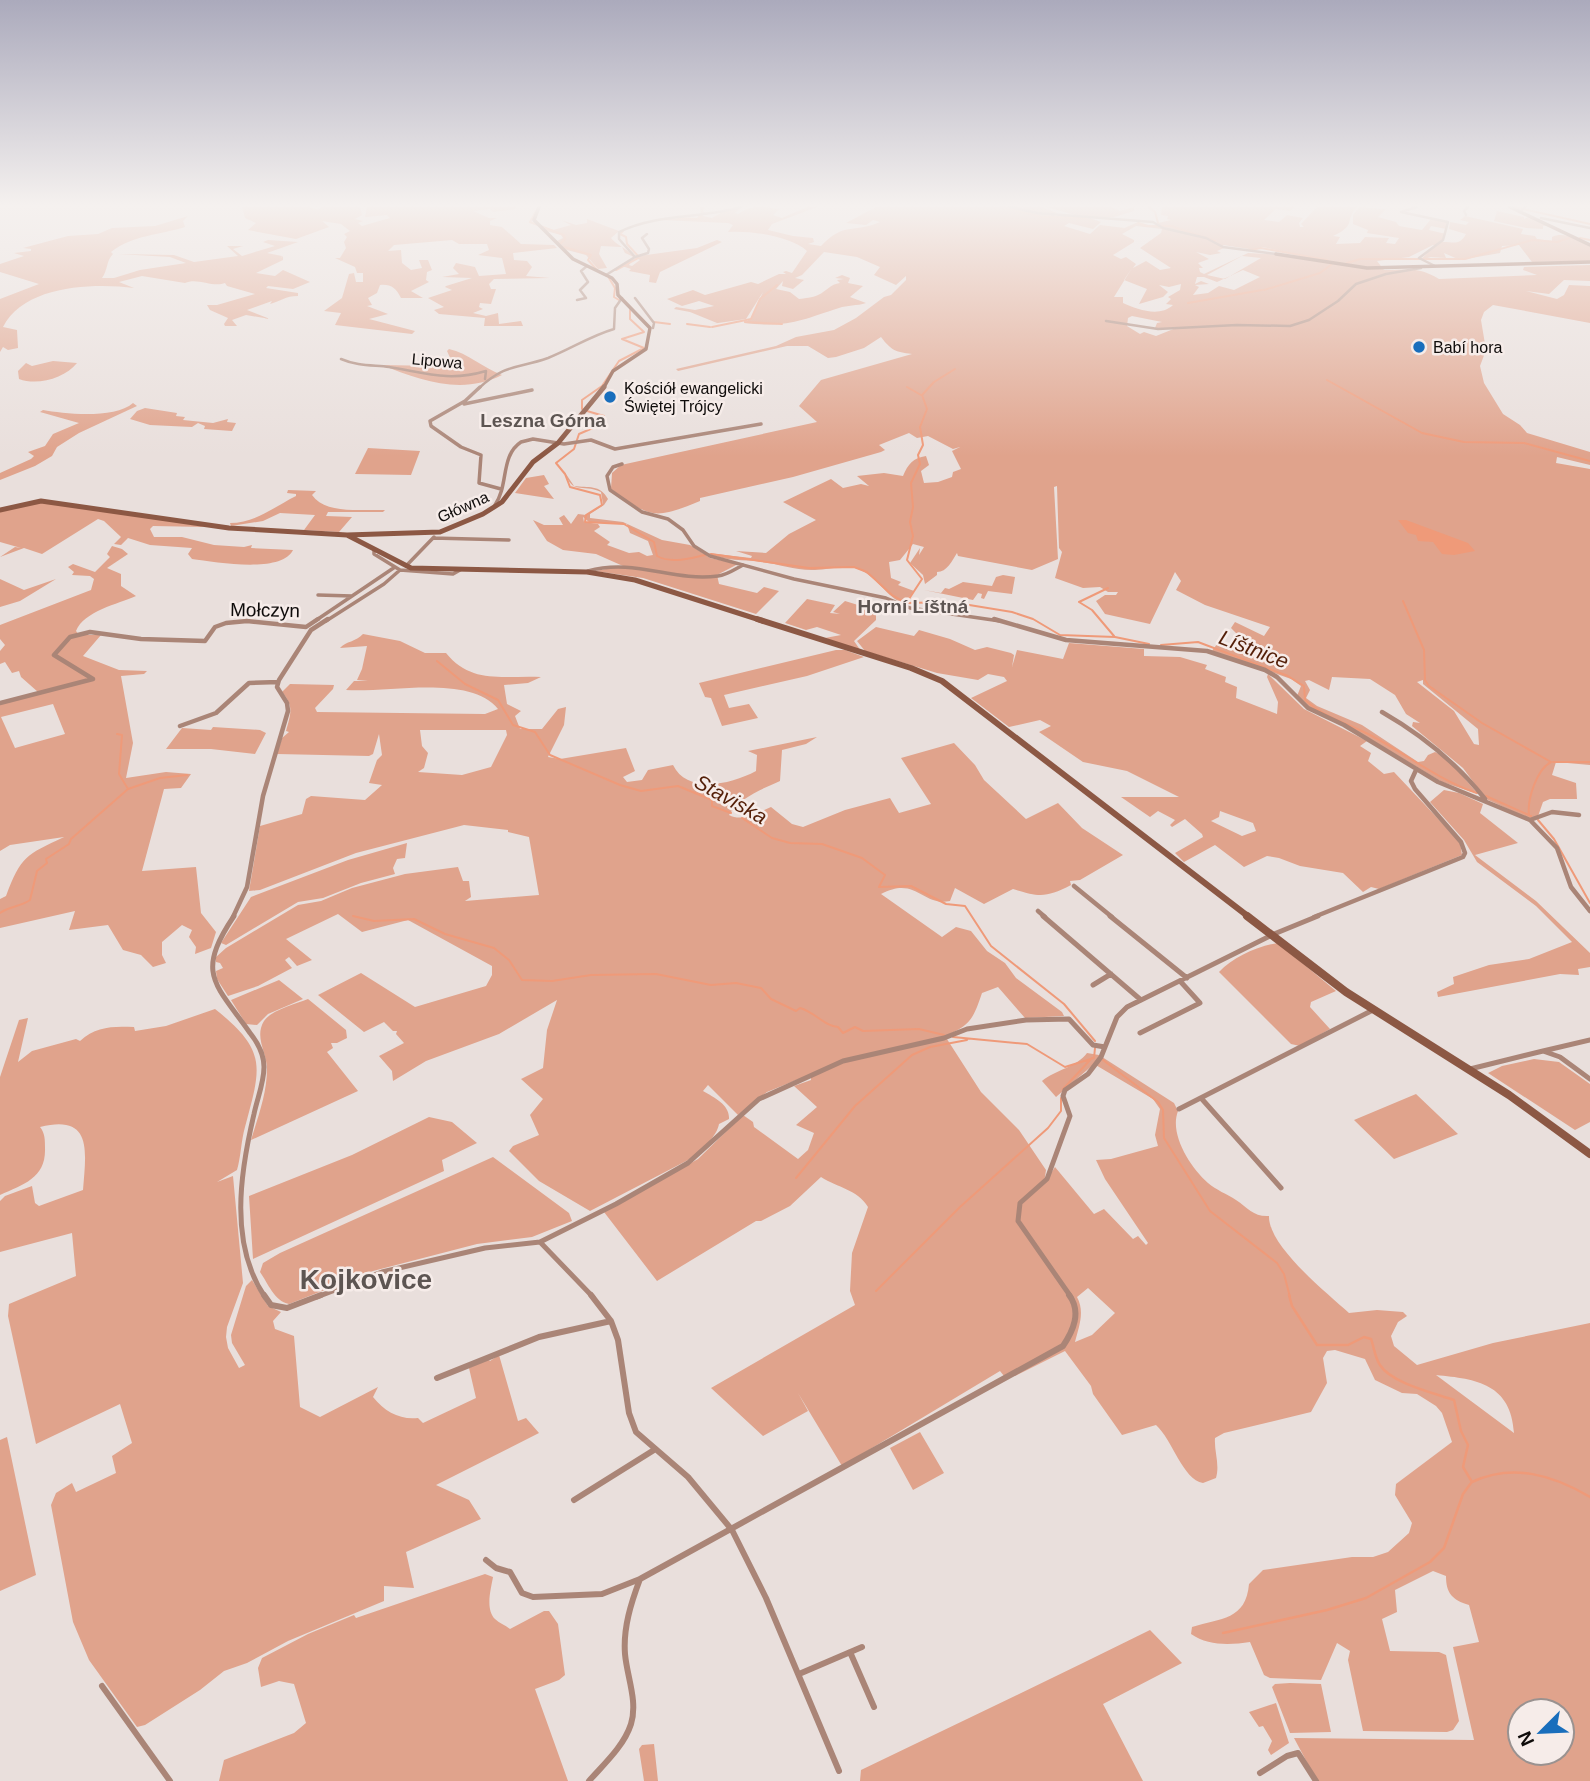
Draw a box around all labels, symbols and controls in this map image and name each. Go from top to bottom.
marker: Babí hora [1411,339,1427,355]
place label: Babí hora [1433,339,1502,356]
street label: Lipowa [411,350,463,372]
place label: Kościół ewangelicki Świętej Trójcy [624,380,763,415]
marker: Kościół ewangelicki Świętej Trójcy [602,389,618,405]
district label: Leszna Górna [480,410,606,431]
street label: Główna [435,488,491,526]
district label: Horní Líštná [858,596,969,617]
street label: Mołczyn [230,599,300,621]
water label: Líštnice [1216,625,1292,673]
water label: Staviska [691,770,771,828]
district label: Kojkovice [300,1264,432,1295]
north arrow [1506,1697,1576,1767]
text: N [1514,1728,1538,1749]

